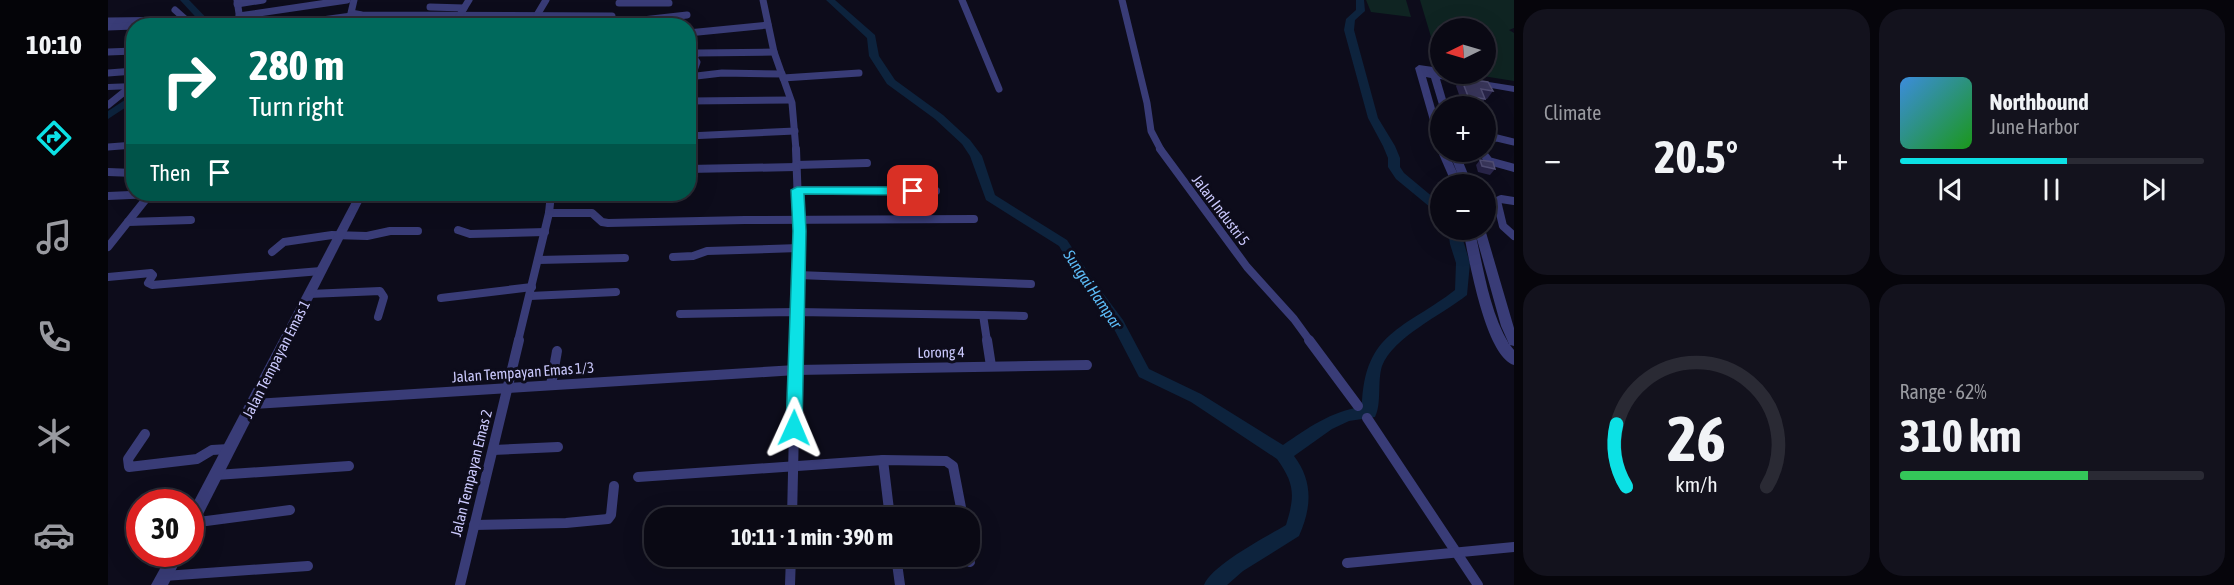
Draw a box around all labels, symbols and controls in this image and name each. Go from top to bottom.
north arrow [1430,18,1496,84]
map controls [1430,18,1496,240]
text: 10:10 [26,29,82,60]
text: 280 m [249,41,344,89]
icon: right [150,42,228,120]
text: Northbound [1990,89,2089,115]
text: Turn right [249,91,344,122]
button: + [1430,96,1496,162]
text: Climate [1544,101,1601,124]
text: June Harbor [1990,115,2079,138]
icon: directions [33,117,75,159]
text: 20.5° [1654,131,1738,183]
text: − [1544,139,1561,177]
text: + [1831,139,1848,177]
icon: arrive [203,156,236,189]
text: Then [150,160,191,186]
pin [887,165,938,216]
street label: Jalan Industri 5 [1189,171,1253,249]
icon: previous [1934,173,1967,206]
icon: pause [2035,173,2068,206]
icon: next [2137,173,2170,206]
icon: arrive [896,174,929,207]
button: − [1430,174,1496,240]
icon: music [33,216,75,258]
water label: Sungai Hampar [1059,246,1127,333]
street label: Jalan Tempayan Emas 1 [239,297,313,421]
icon: phone [33,316,75,358]
street label: Lorong 4 [917,343,965,361]
street label: Jalan Tempayan Emas 1/3 [451,359,595,385]
text: Range · 62% [1900,380,1987,403]
position arrow [762,396,826,460]
text: 26 [1667,403,1726,474]
street label: Jalan Tempayan Emas 2 [447,408,495,538]
text: 310 km [1900,410,2021,462]
icon: climate [33,415,75,457]
text: km/h [1675,472,1718,497]
speed limit sign: 30 [126,489,204,567]
icon: car [33,514,75,556]
text: 10:11 · 1 min · 390 m [731,524,893,550]

